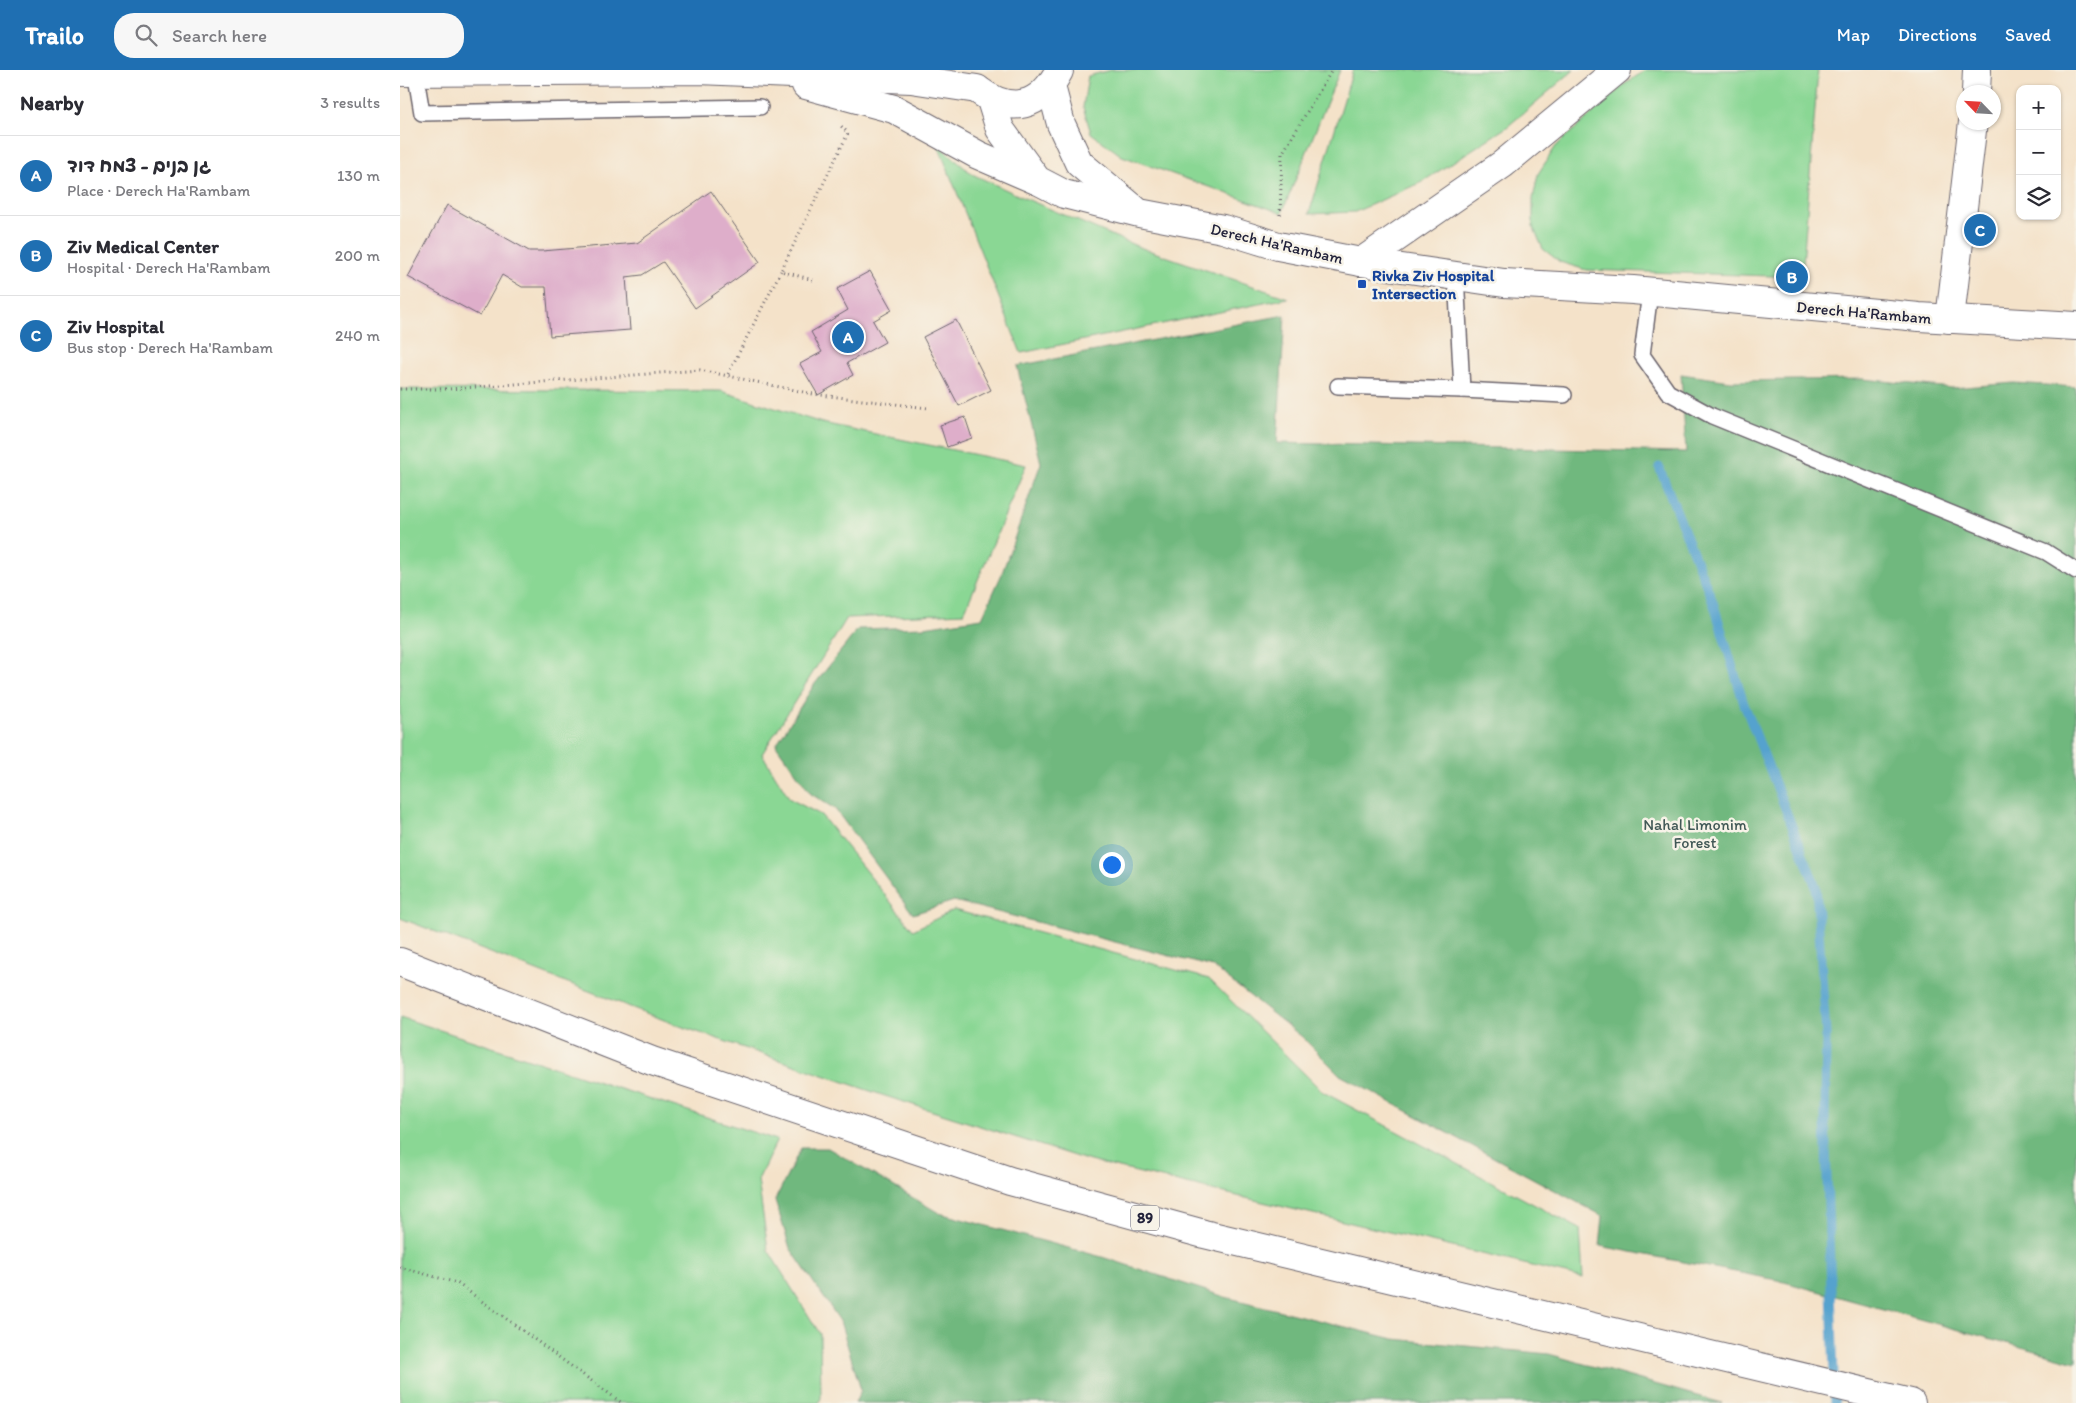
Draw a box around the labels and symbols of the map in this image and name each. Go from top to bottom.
north arrow [1956,85,2001,130]
pin: C [1964,211,1996,249]
street label: Derech Ha'Rambam [1209,219,1345,268]
pin: B [1776,258,1808,296]
place label: Rivka Ziv Hospital Intersection [1372,266,1495,303]
marker: Rivka Ziv Hospital Intersection [1356,278,1368,290]
street label: Derech Ha'Rambam [1796,297,1933,328]
pin: A [832,318,864,356]
park label: Nahal Limonim Forest [1643,815,1747,852]
your location [1099,852,1125,878]
road number: 89 [1131,1206,1159,1230]

